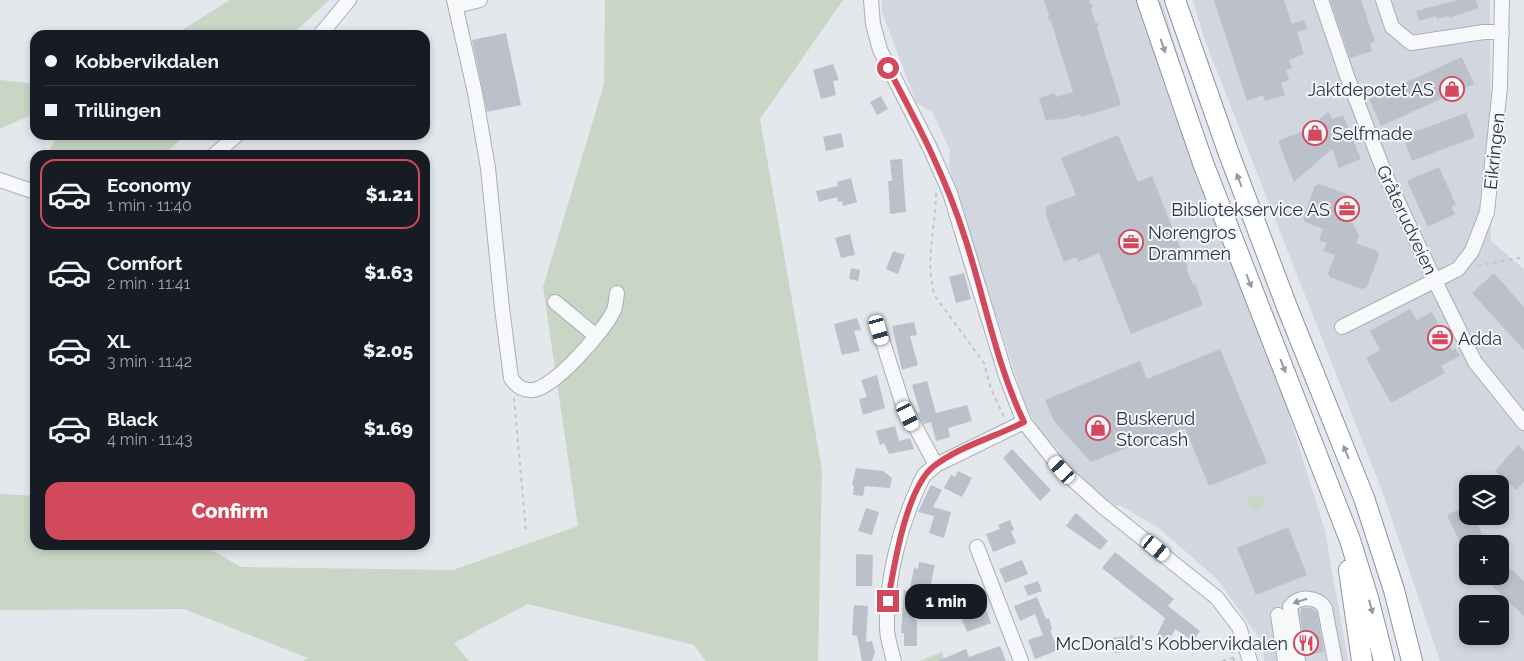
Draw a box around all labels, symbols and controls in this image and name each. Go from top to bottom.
one-way arrow [1159,39,1167,54]
text: Kobbervikdalen [75,50,219,72]
route start [877,57,899,79]
shop icon: Jaktdepotet AS [1439,76,1465,102]
place label: Jaktdepotet AS [1307,79,1434,100]
text: Trillingen [75,99,161,121]
street label: Eikringen [1480,111,1508,191]
shop icon: Selfmade [1302,120,1328,146]
place label: Selfmade [1332,123,1413,144]
street label: Gråterudveien [1372,162,1442,278]
icon: car [47,172,92,217]
one-way arrow [1235,172,1243,187]
text: Economy [107,174,191,196]
text: $1.21 [366,183,413,205]
text: 1 min · 11:40 [107,196,192,215]
office icon: Bibliotekservice AS [1334,196,1360,222]
place label: Bibliotekservice AS [1171,199,1330,220]
place label: Norengros Drammen [1148,222,1236,264]
office icon: Norengros Drammen [1118,229,1144,255]
icon: car [47,250,92,295]
text: Comfort [107,252,182,274]
text: $1.63 [364,261,413,283]
one-way arrow [1246,273,1253,288]
text: 2 min · 11:41 [107,274,190,293]
car [867,314,890,346]
office icon: Adda [1427,325,1453,351]
icon: car [47,328,92,373]
place label: Adda [1458,328,1502,349]
text: XL [107,330,130,352]
text: $2.05 [363,339,413,361]
text: 3 min · 11:42 [107,352,192,371]
one-way arrow [1279,359,1287,374]
car [894,399,921,433]
icon: car [47,406,92,451]
text: Black [107,408,158,430]
place label: Buskerud Storcash [1116,408,1195,450]
shop icon: Buskerud Storcash [1085,415,1111,441]
text: $1.69 [364,417,413,439]
text: 4 min · 11:43 [107,430,193,449]
one-way arrow [1342,445,1350,459]
car [1046,454,1077,486]
map controls [1459,475,1509,645]
button: layers [1459,475,1509,525]
button: Confirm [45,482,415,540]
car [1139,533,1172,563]
button: + [1459,535,1509,585]
callout: 1 min [906,584,988,618]
route end [877,590,899,612]
text: 1 min [925,592,967,611]
button: − [1459,595,1509,645]
one-way arrow [1292,598,1307,606]
one-way arrow [1367,600,1375,615]
restaurant icon: McDonald's Kobbervikdalen [1293,630,1319,656]
place label: McDonald's Kobbervikdalen [1055,633,1288,654]

